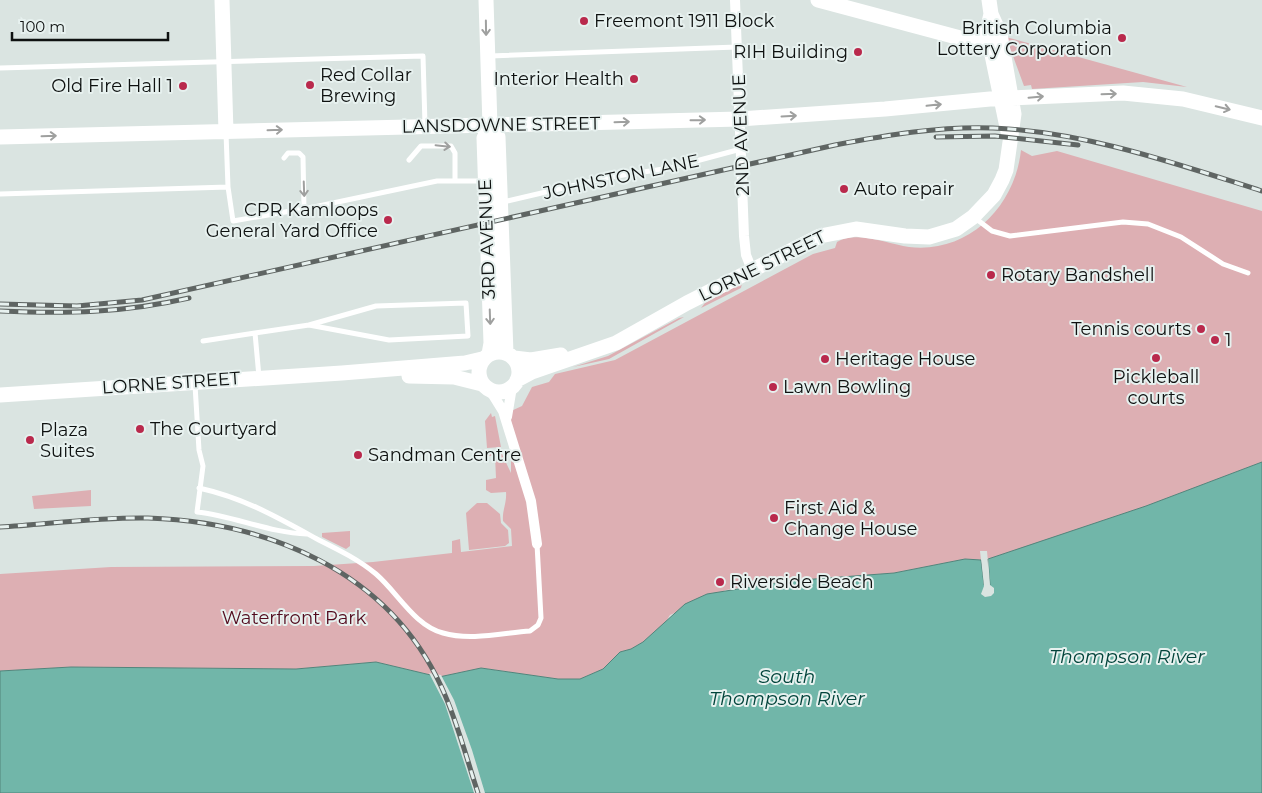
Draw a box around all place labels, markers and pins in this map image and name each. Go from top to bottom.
place label: Freemont 1911 Block [594,10,774,32]
marker: Freemont 1911 Block [578,15,590,27]
place label: British Columbia Lottery Corporation [937,17,1112,60]
marker: British Columbia Lottery Corporation [1116,32,1128,44]
place label: RIH Building [733,41,848,63]
marker: RIH Building [852,46,864,58]
place label: Red Collar Brewing [320,64,412,107]
place label: Interior Health [493,68,624,90]
marker: Interior Health [628,73,640,85]
place label: Old Fire Hall 1 [51,75,173,97]
marker: Red Collar Brewing [304,79,316,91]
marker: Old Fire Hall 1 [177,80,189,92]
place label: Auto repair [854,178,954,200]
marker: Auto repair [838,183,850,195]
place label: CPR Kamloops General Yard Office [206,199,378,242]
marker: CPR Kamloops General Yard Office [382,214,394,226]
place label: Rotary Bandshell [1001,264,1155,286]
marker: Rotary Bandshell [985,269,997,281]
place label: Tennis courts [1071,318,1191,340]
marker: Tennis courts [1195,323,1207,335]
place label: 1 [1225,329,1232,351]
marker: 1 [1209,334,1221,346]
place label: Heritage House [835,348,976,370]
marker: Pickleball courts [1150,352,1162,364]
marker: Heritage House [819,353,831,365]
place label: Pickleball courts [1113,366,1199,409]
place label: Lawn Bowling [783,376,911,398]
marker: Lawn Bowling [767,381,779,393]
place label: The Courtyard [150,418,277,440]
place label: Plaza Suites [40,419,95,462]
marker: The Courtyard [134,423,146,435]
marker: Plaza Suites [24,434,36,446]
place label: Sandman Centre [368,444,521,466]
marker: Sandman Centre [352,449,364,461]
place label: First Aid & Change House [784,497,917,540]
marker: First Aid & Change House [768,512,780,524]
place label: Riverside Beach [730,571,874,593]
marker: Riverside Beach [714,576,726,588]

